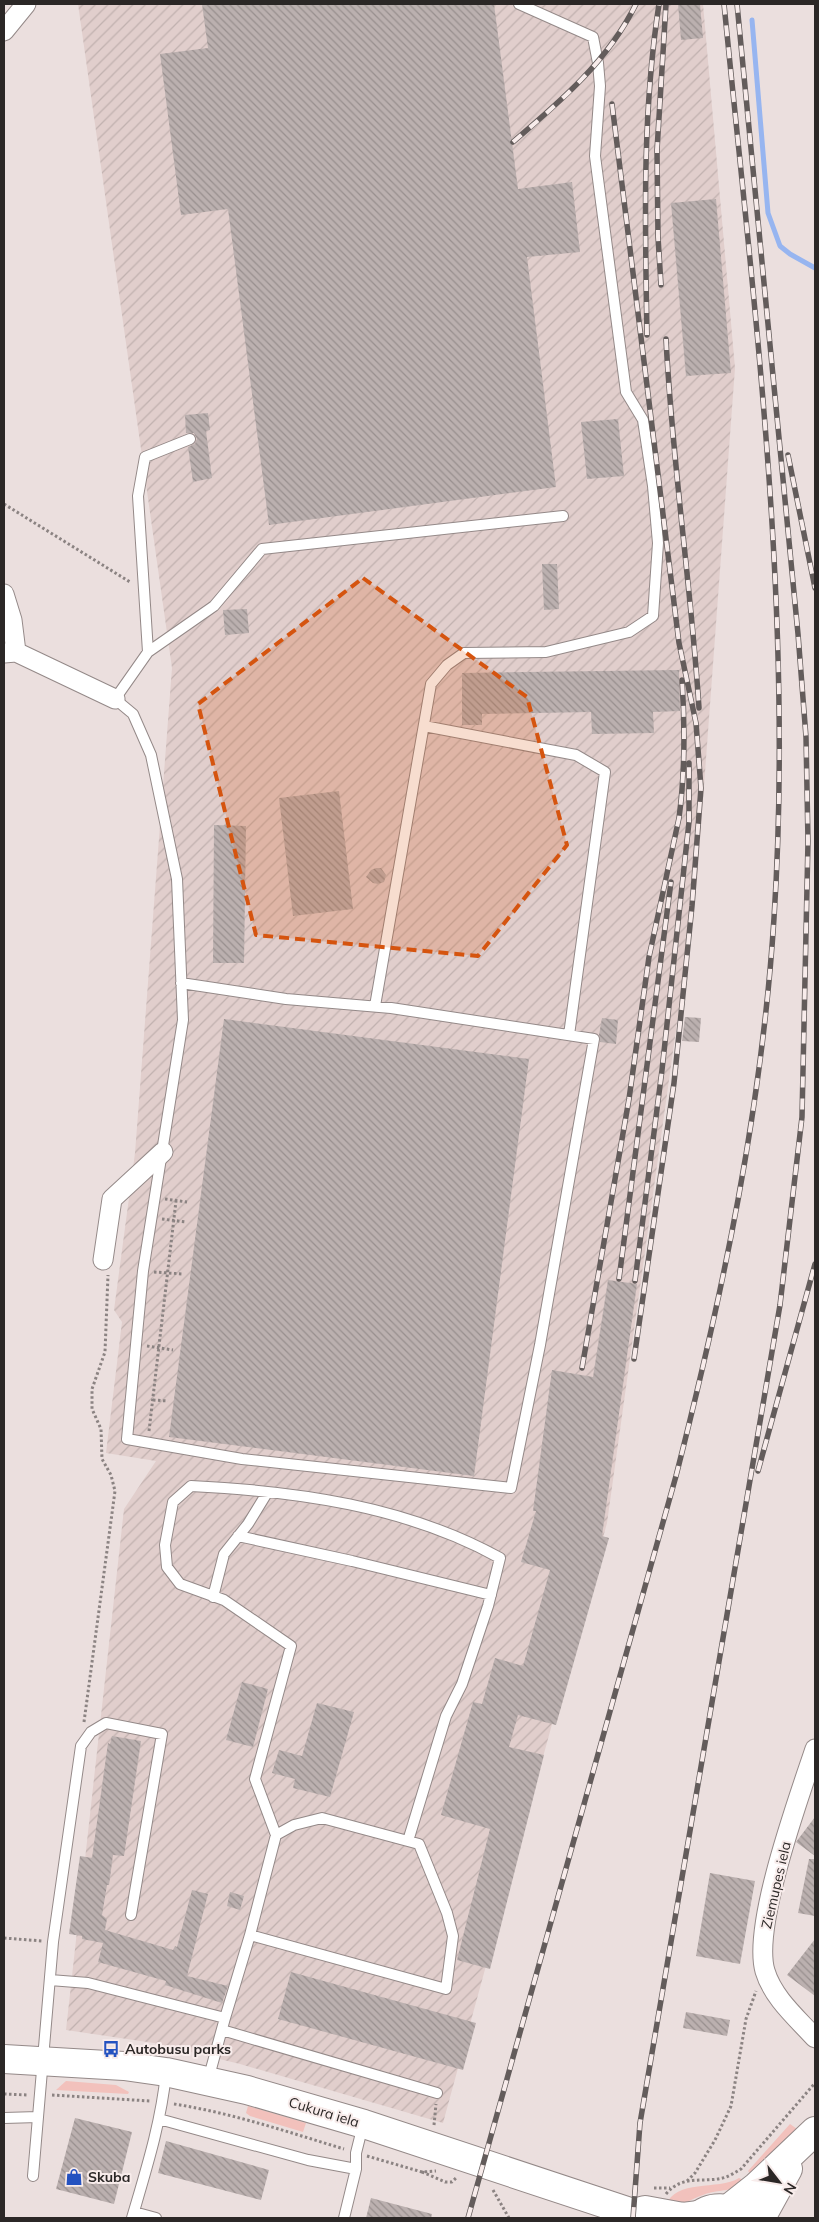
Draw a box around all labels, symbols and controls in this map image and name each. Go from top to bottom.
street label: Ziemupes iela [757,1840,795,1930]
bus stop icon: Autobusu parks [101,2039,121,2059]
place label: Autobusu parks [125,2040,231,2058]
street label: Cukura iela [287,2093,361,2131]
north arrow [754,2157,804,2207]
shop icon: Skuba [64,2167,84,2187]
place label: Skuba [88,2168,130,2186]
text: N [780,2180,801,2198]

